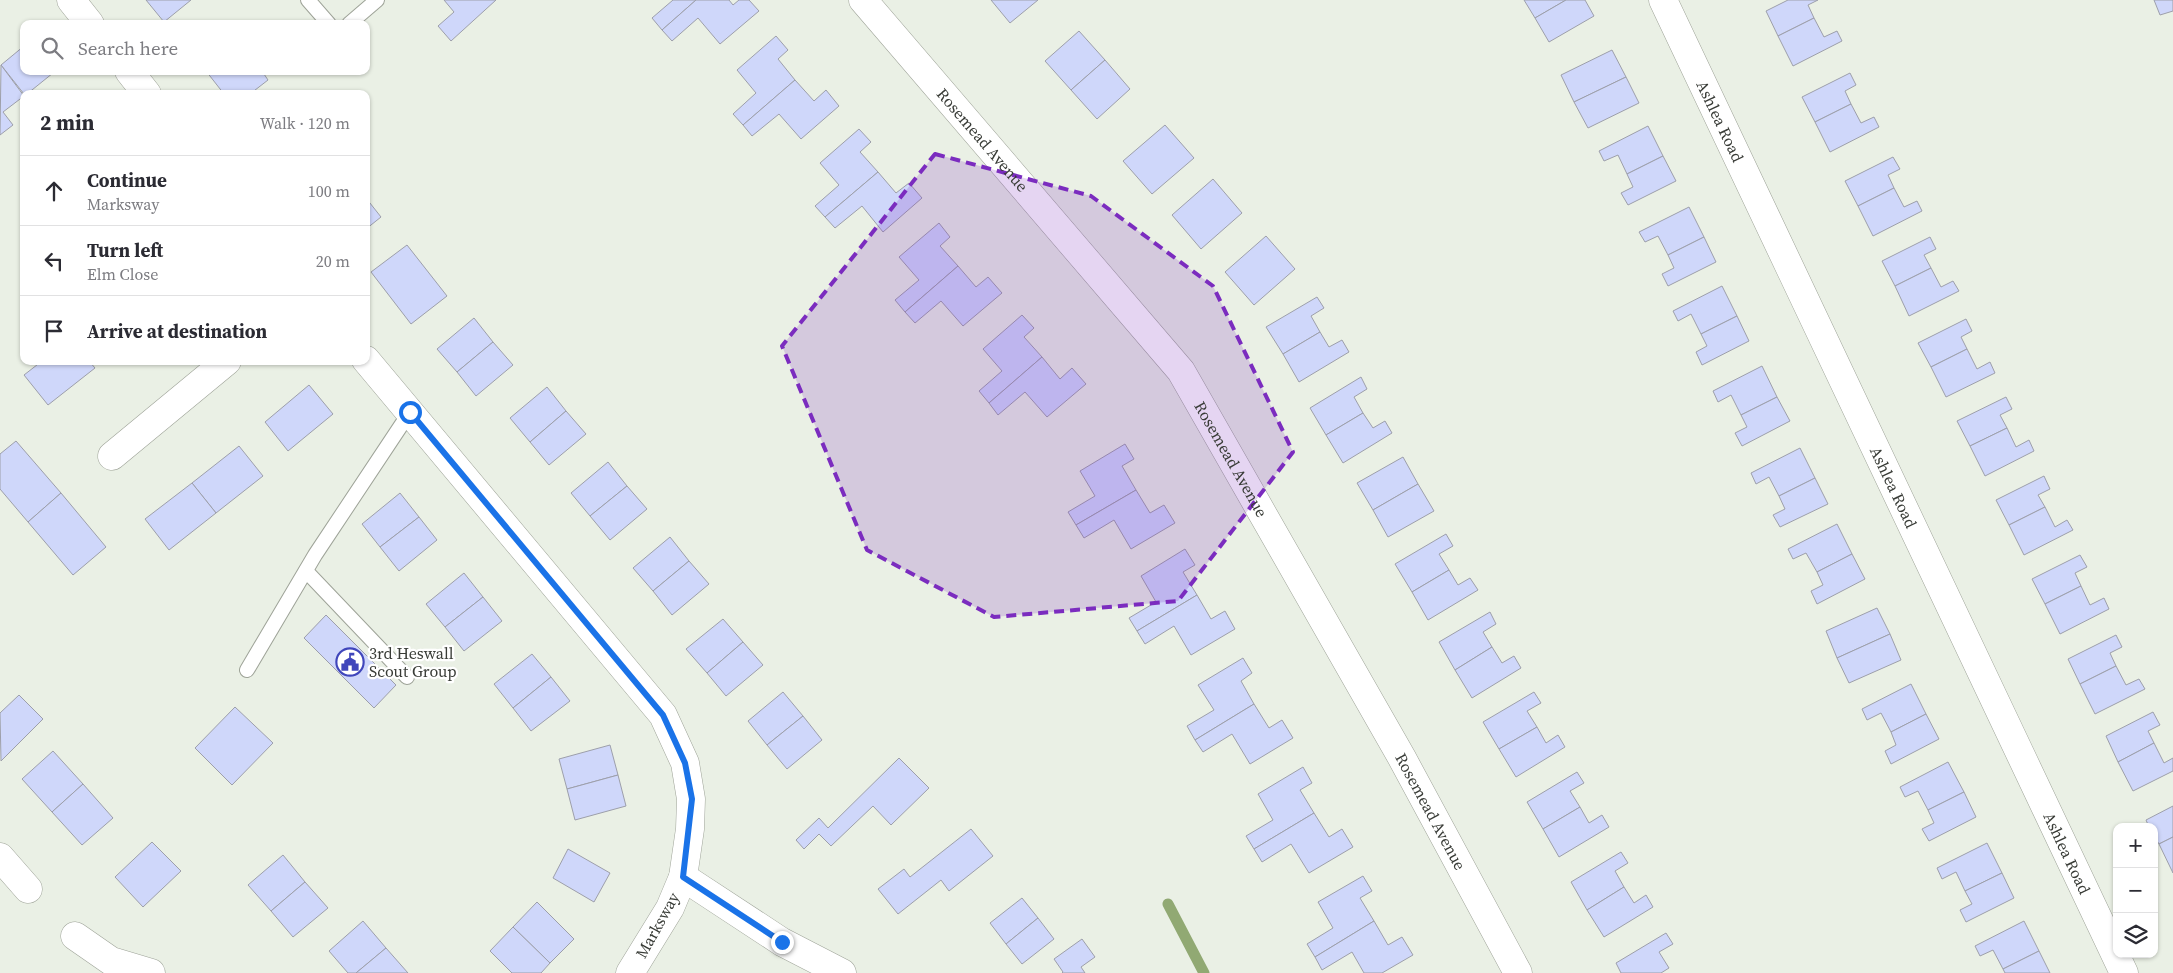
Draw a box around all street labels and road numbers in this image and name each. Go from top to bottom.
street label: Ashlea Road [1692,77,1749,166]
street label: Rosemead Avenue [932,83,1033,196]
street label: Rosemead Avenue [1189,397,1273,521]
street label: Ashlea Road [1865,443,1923,532]
street label: Rosemead Avenue [1390,749,1471,874]
street label: Ashlea Road [2038,809,2096,898]
street label: Marksway [630,887,685,962]

